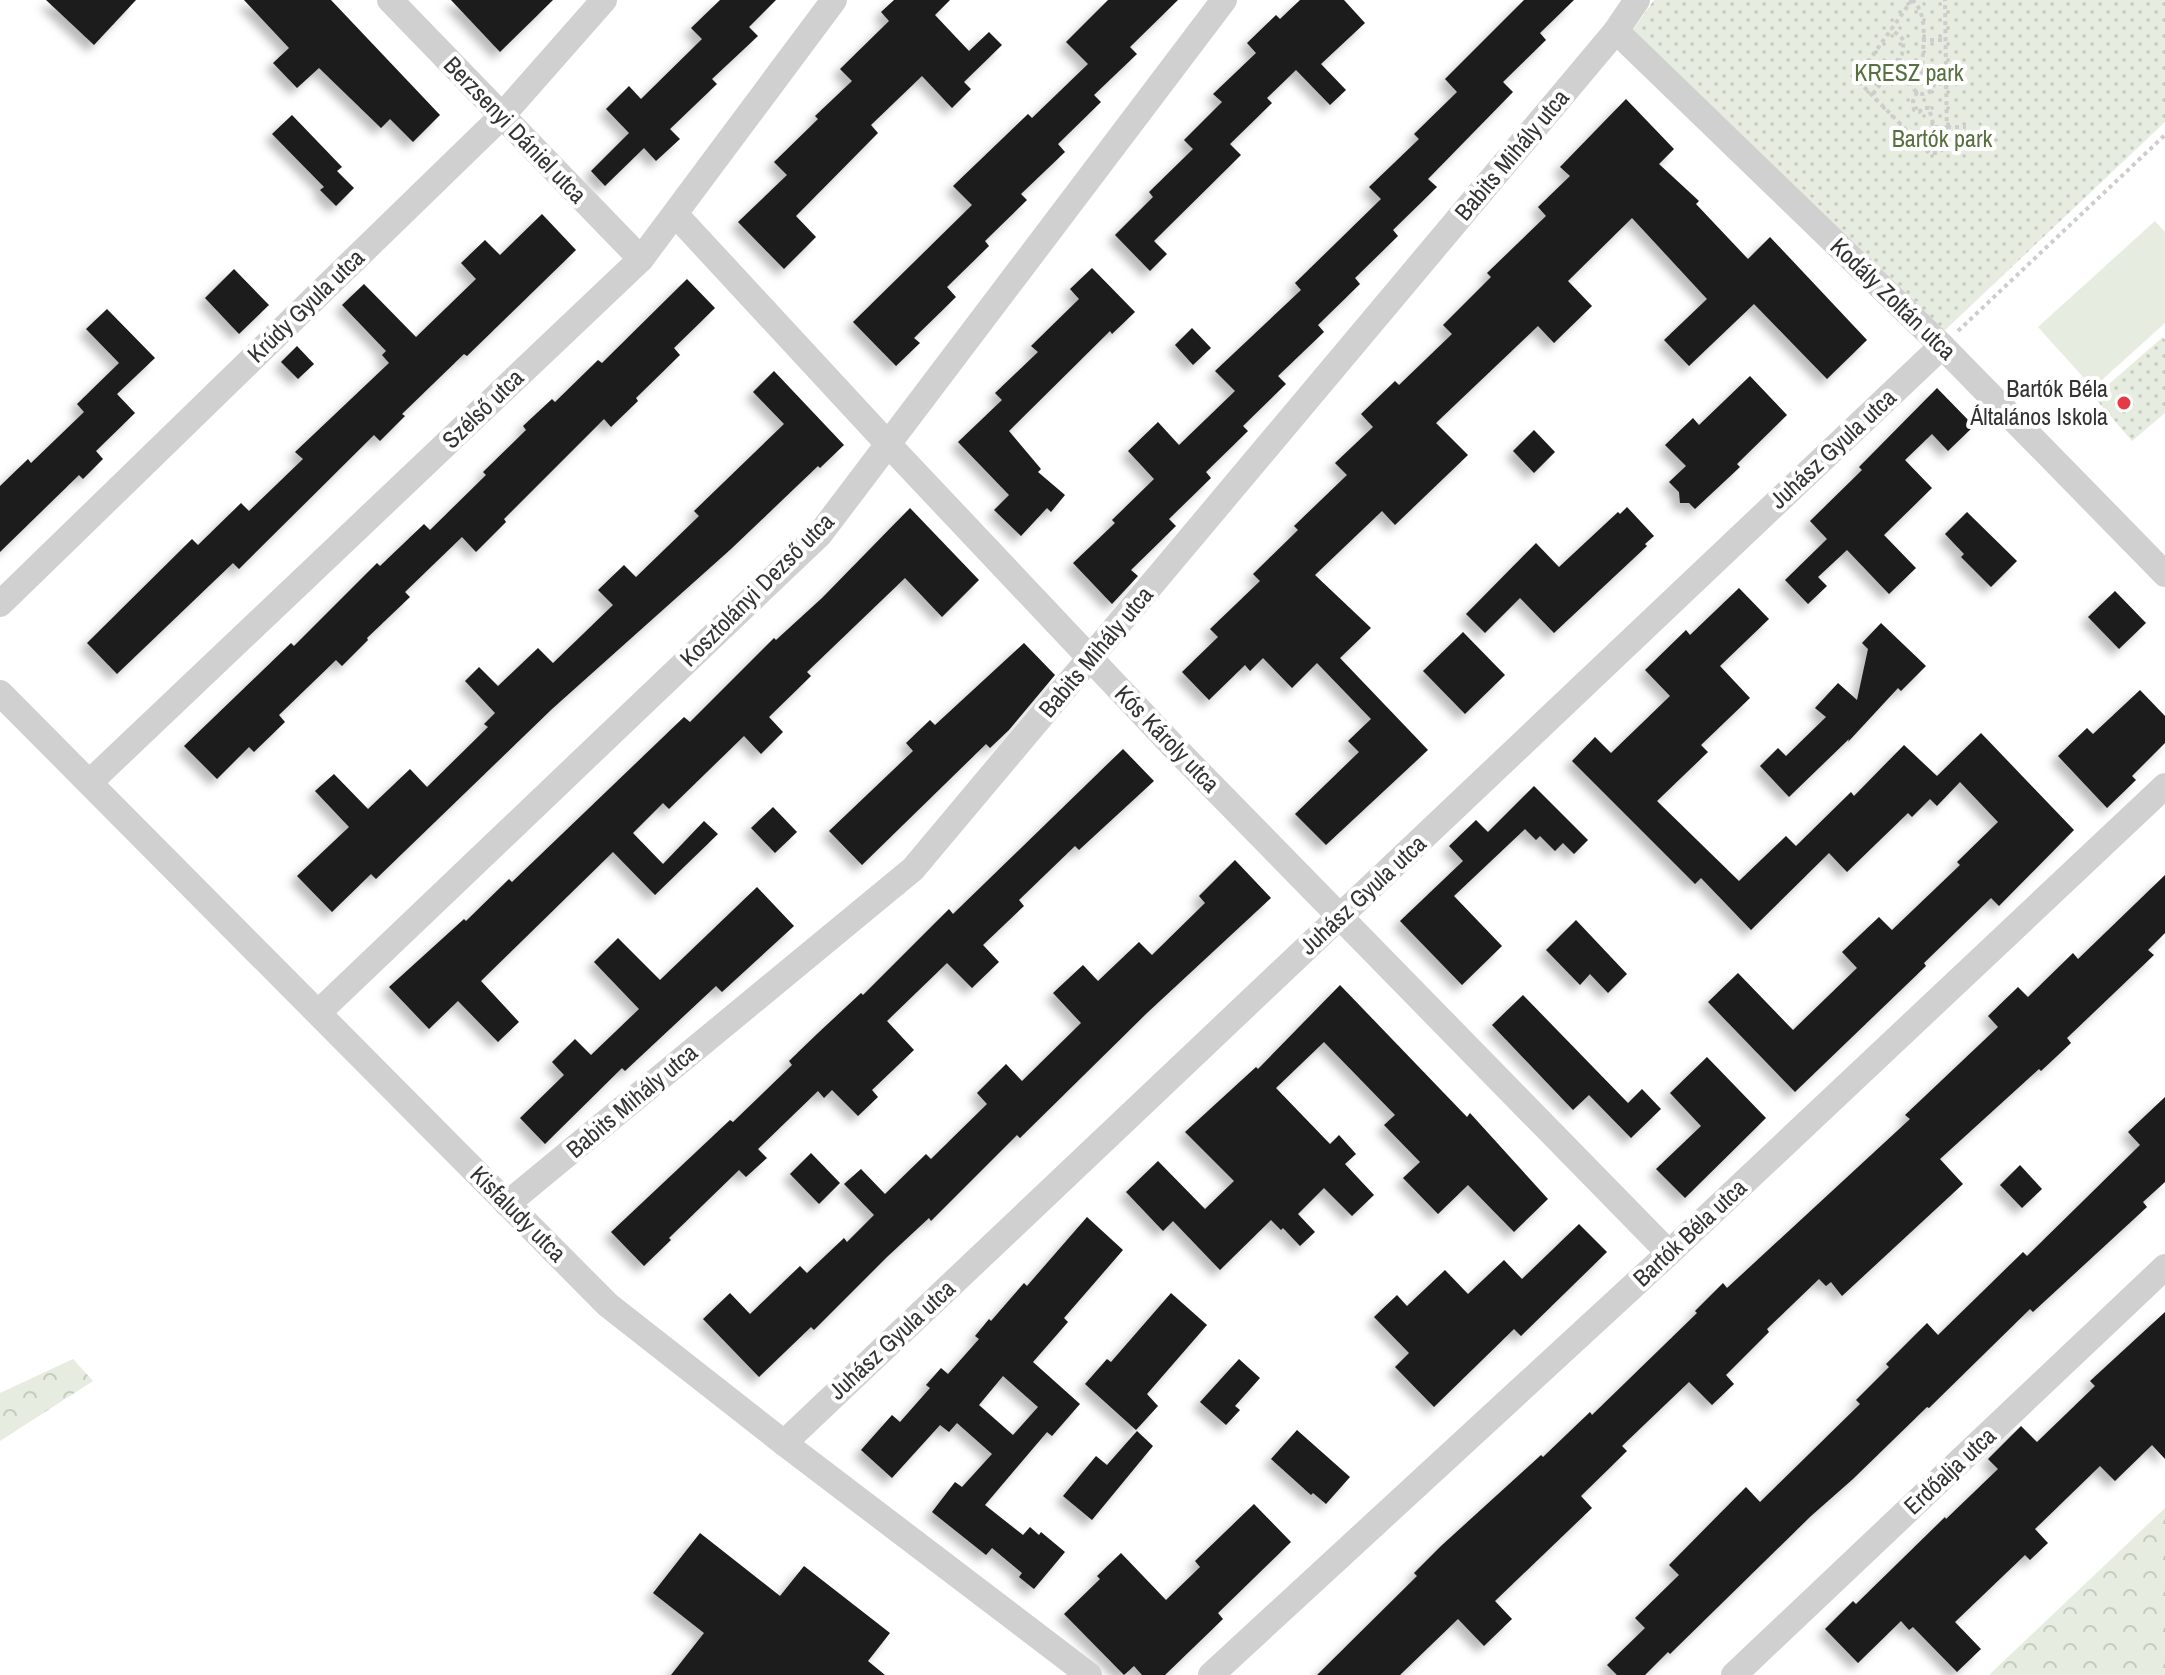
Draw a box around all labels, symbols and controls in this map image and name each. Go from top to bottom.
street label: Berzsenyi Dániel utca [437,49,594,210]
park label: KRESZ park [1854,56,1964,88]
street label: Babits Mihály utca [1447,82,1576,227]
park label: Bartók park [1892,122,1992,154]
street label: Kodály Zoltán utca [1824,230,1963,366]
street label: Krúdy Gyula utca [240,241,371,369]
street label: Szélső utca [435,361,530,455]
place label: Bartók Béla Általános Iskola [1969,372,2108,432]
street label: Juhász Gyula utca [1762,381,1902,515]
marker: Bartók Béla Általános Iskola [2115,394,2133,412]
street label: Kosztolányi Dezső utca [672,505,840,673]
street label: Babits Mihály utca [1031,579,1160,724]
street label: Kós Károly utca [1108,678,1227,799]
street label: Juhász Gyula utca [1292,827,1432,961]
street label: Babits Mihály utca [559,1036,704,1165]
street label: Kisfaludy utca [464,1158,574,1268]
street label: Bartók Béla utca [1626,1171,1753,1293]
street label: Juhász Gyula utca [821,1272,961,1406]
street label: Erdőalja utca [1896,1419,2002,1521]

